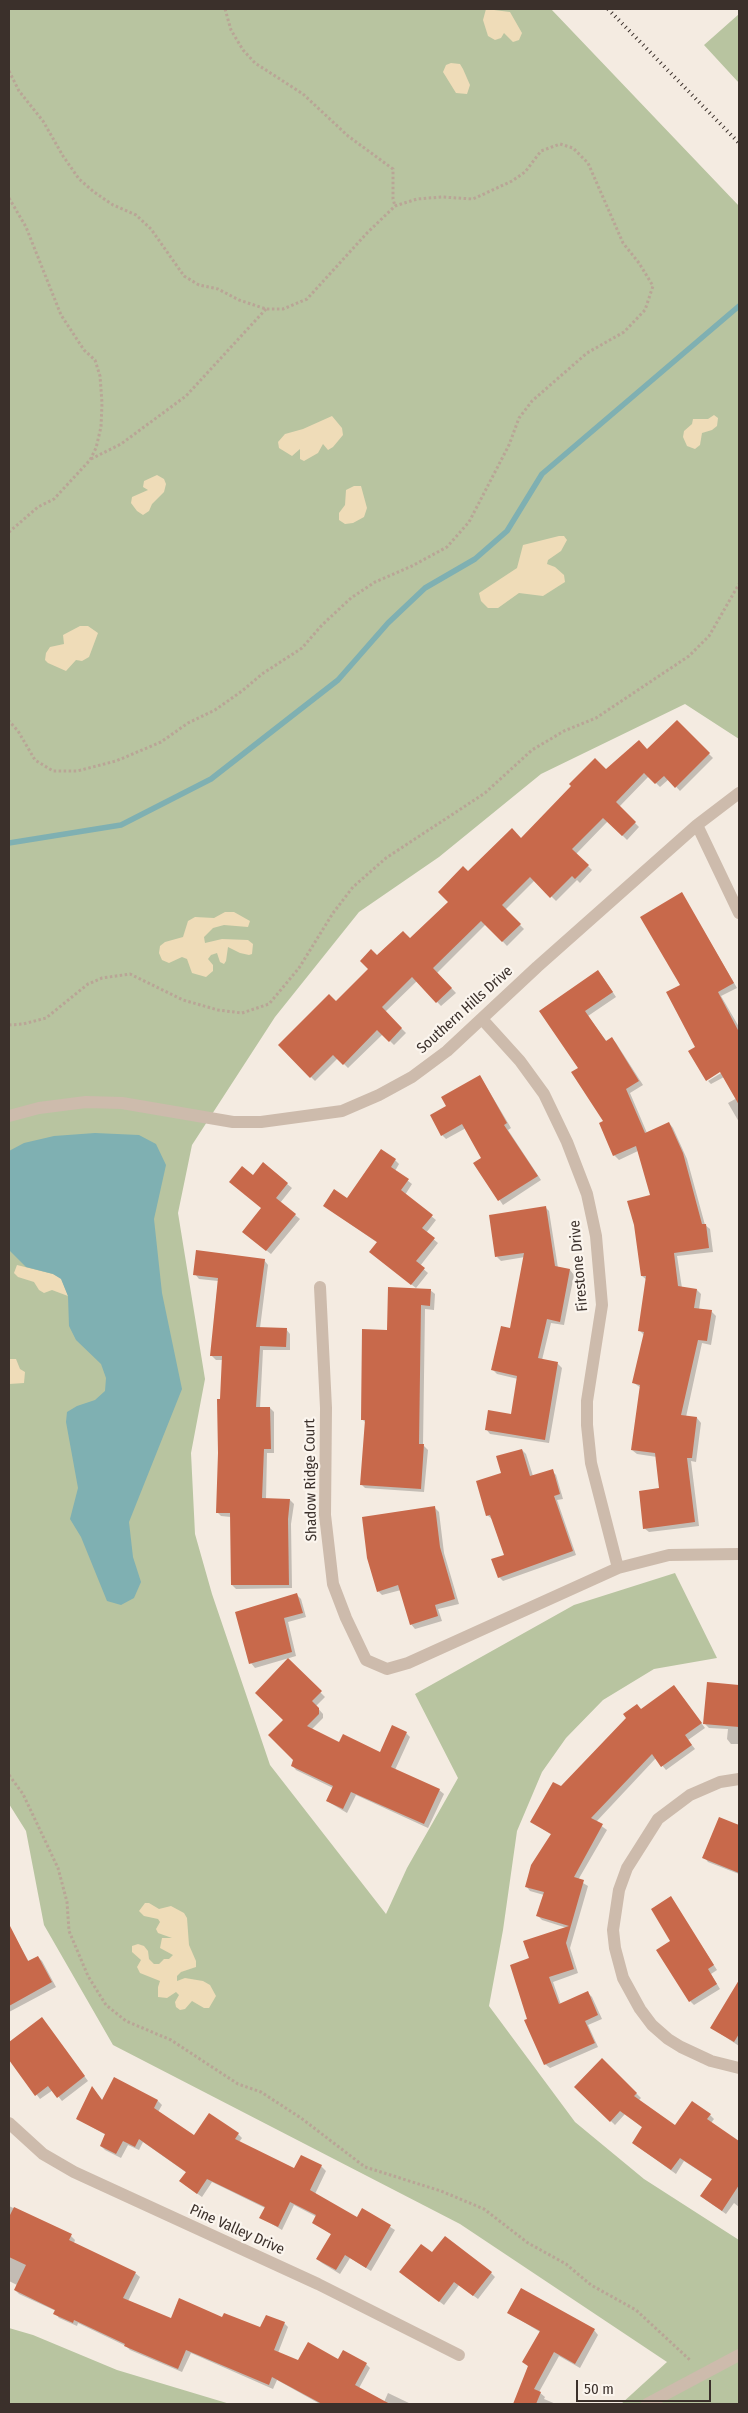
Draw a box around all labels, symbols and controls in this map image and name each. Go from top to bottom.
street label: Southern Hills Drive [413,962,517,1058]
street label: Firestone Drive [566,1220,592,1312]
street label: Shadow Ridge Court [301,1418,321,1542]
street label: Pine Valley Drive [187,2201,287,2259]
scale bar [578,2370,713,2402]
text: 50 m [584,2380,614,2398]

